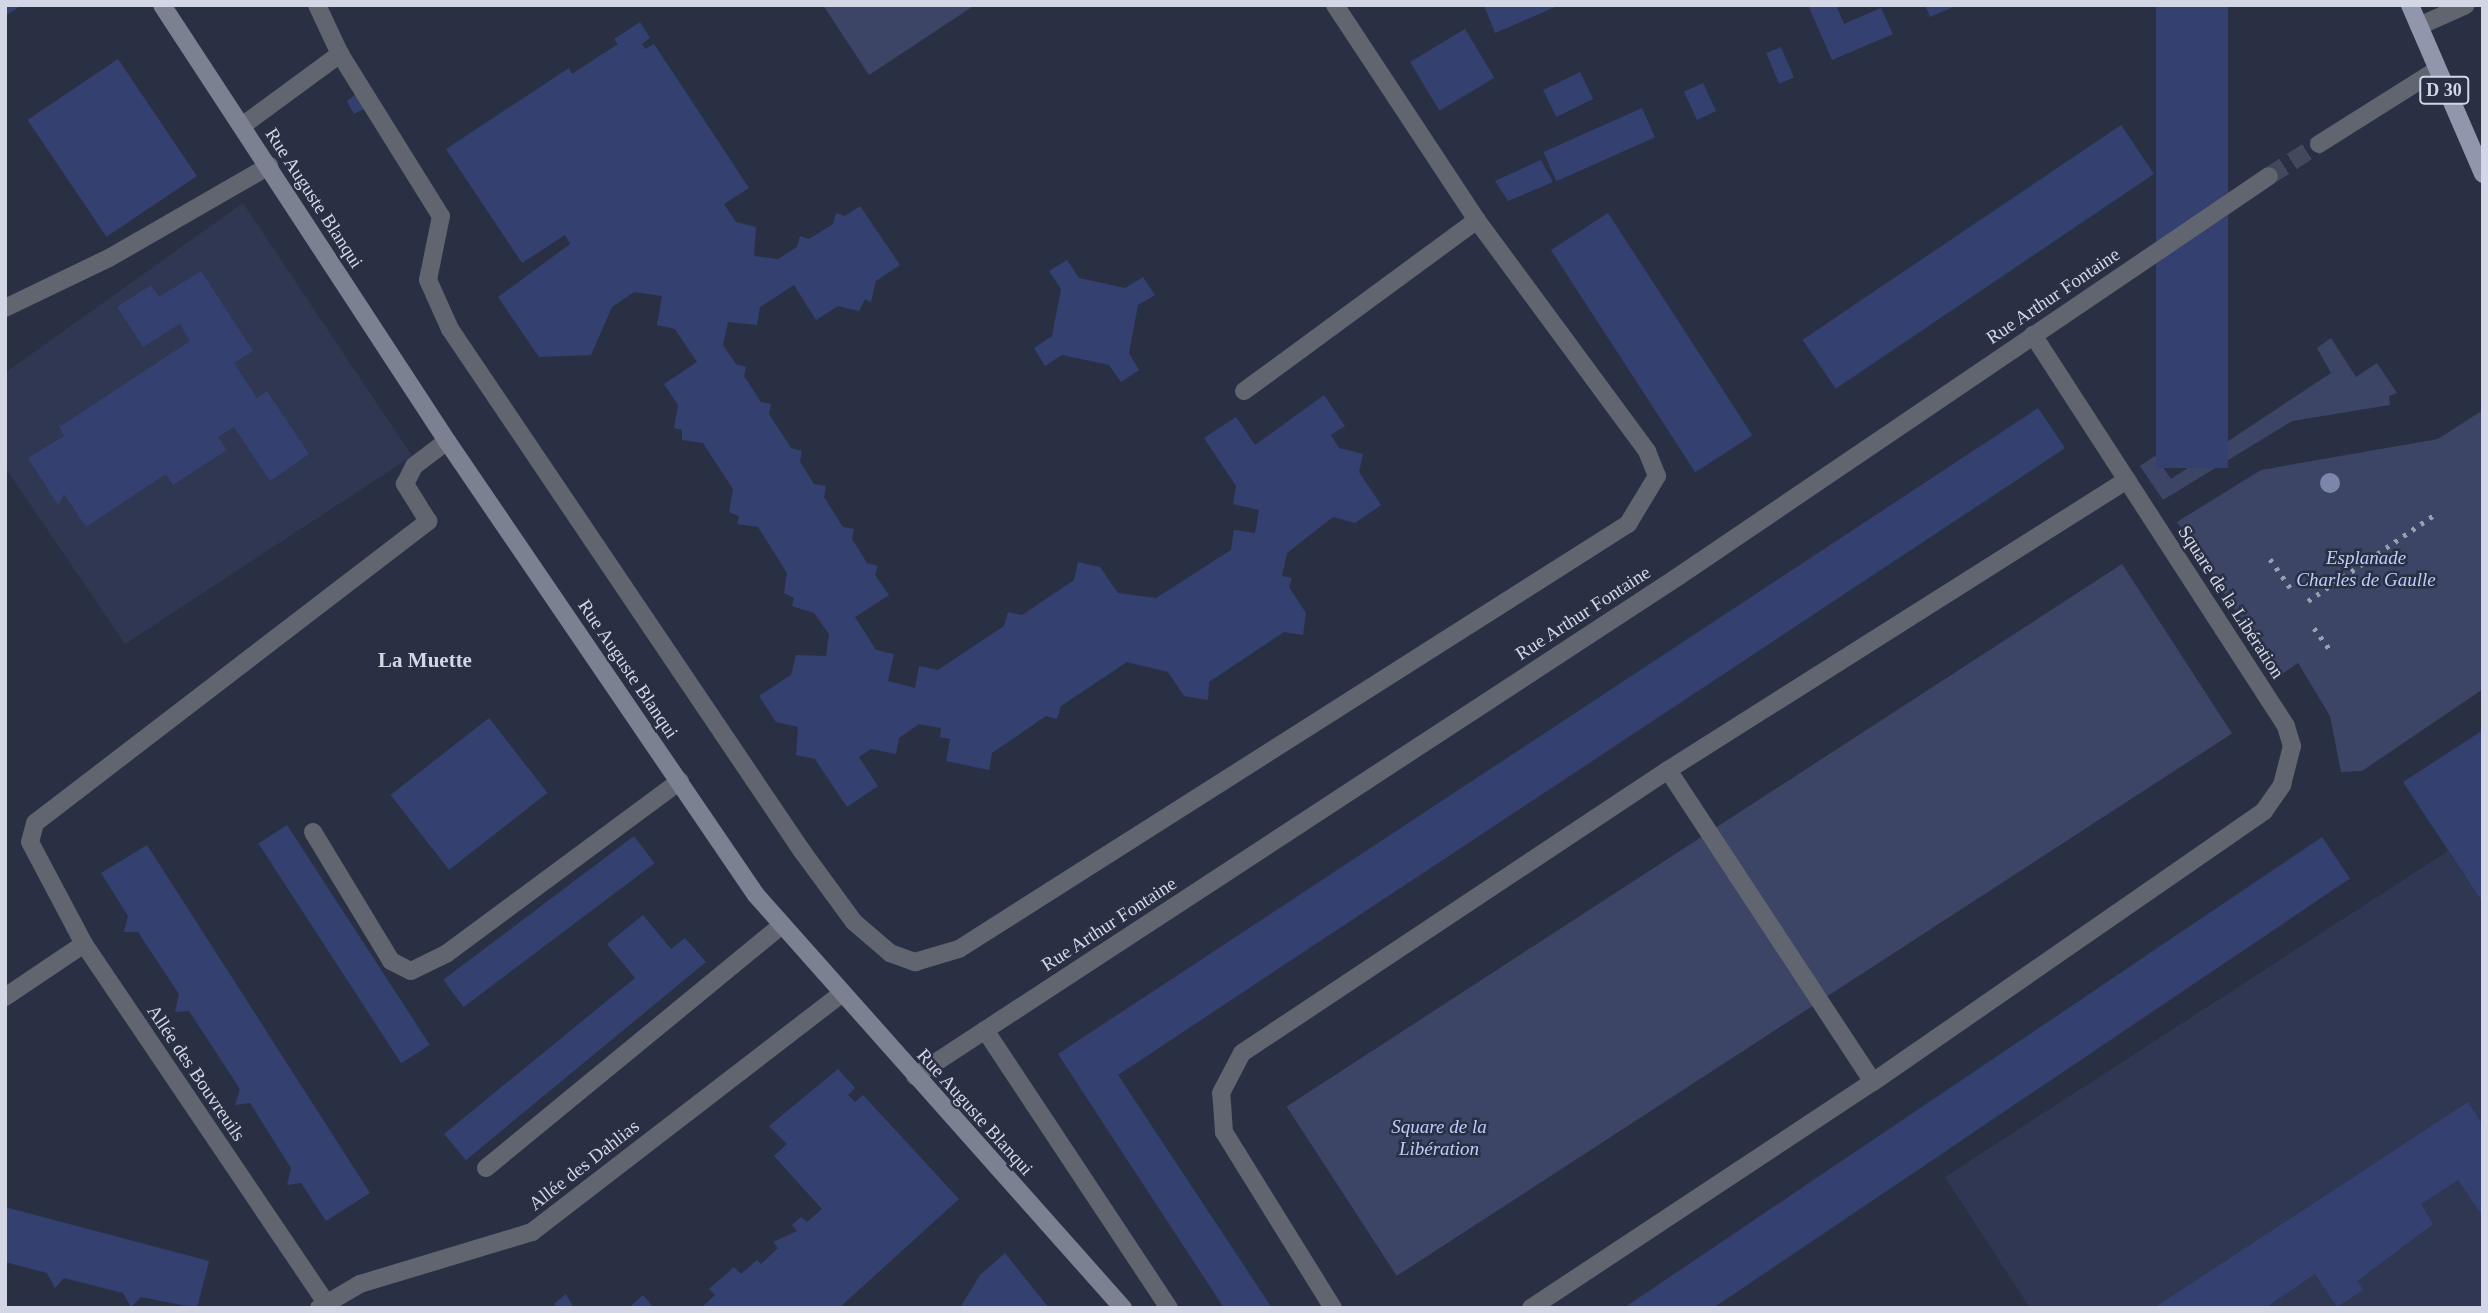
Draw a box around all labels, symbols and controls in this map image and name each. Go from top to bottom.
road number: D 30 [2418,76,2470,104]
street label: Rue Auguste Blanqui [260,123,368,273]
street label: Rue Arthur Fontaine [1981,243,2125,349]
street label: Square de la Libération [2173,521,2289,683]
park label: Esplanade Charles de Gaulle [2296,547,2436,591]
street label: Rue Arthur Fontaine [1511,561,1655,665]
street label: Rue Auguste Blanqui [573,595,683,743]
district label: La Muette [378,647,472,673]
street label: Rue Arthur Fontaine [1037,872,1181,976]
street label: Allée des Bouvreuils [142,1001,250,1145]
street label: Rue Auguste Blanqui [912,1044,1038,1180]
street label: Allée des Dahlias [524,1115,644,1215]
park label: Square de la Libération [1391,1116,1487,1160]

